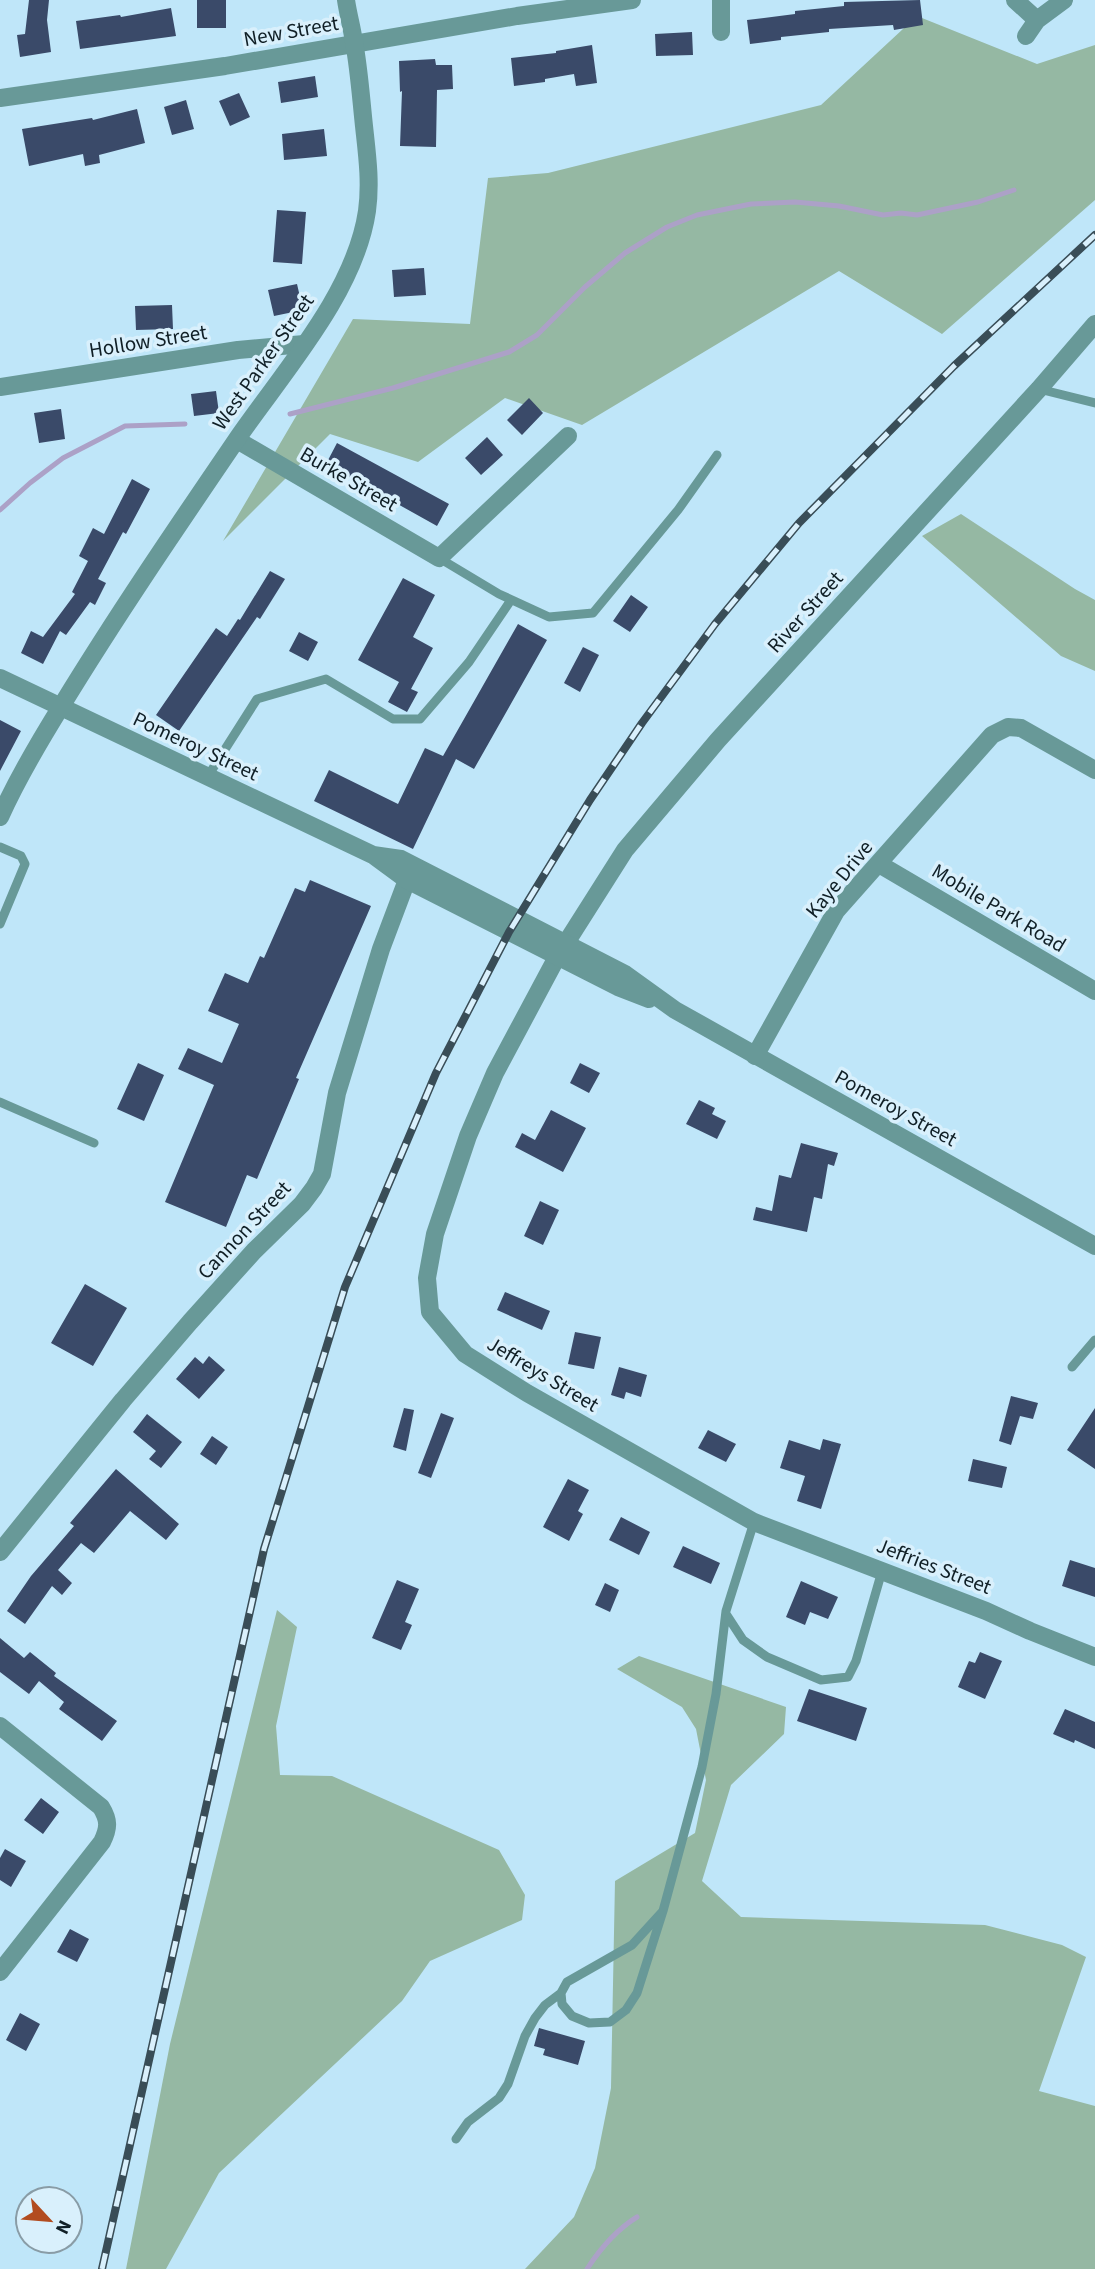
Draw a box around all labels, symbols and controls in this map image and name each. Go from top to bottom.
street label: New Street [241,8,341,54]
street label: West Parker Street [205,288,321,436]
street label: Hollow Street [87,317,209,365]
street label: Burke Street [295,439,403,519]
street label: River Street [760,564,850,660]
street label: Pomeroy Street [128,704,264,788]
street label: Kaye Drive [798,834,880,924]
street label: Mobile Park Road [926,856,1072,960]
street label: Pomeroy Street [829,1062,963,1154]
street label: Cannon Street [190,1174,298,1286]
street label: Jeffreys Street [481,1329,605,1419]
street label: Jeffries Street [872,1530,996,1602]
north arrow [14,2185,84,2255]
text: N [48,2215,78,2238]

